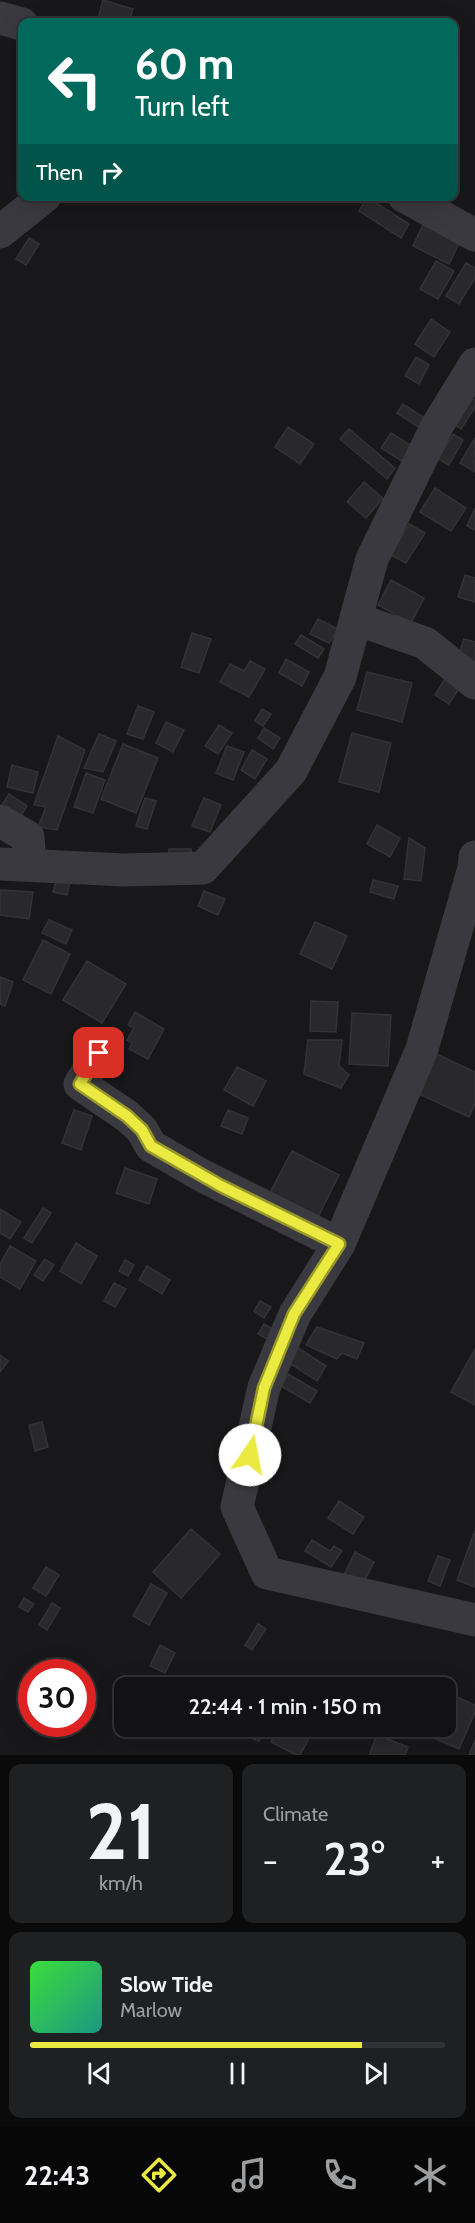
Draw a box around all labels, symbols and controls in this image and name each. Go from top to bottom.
text: 60 m [135,38,234,90]
icon: left [36,42,114,120]
text: Turn left [135,90,229,123]
icon: right [95,156,128,189]
text: Then [36,159,83,186]
pin [73,1027,124,1078]
icon: arrive [82,1036,115,1069]
position arrow [218,1423,282,1487]
speed limit sign: 30 [18,1659,96,1737]
text: 22:44 · 1 min · 150 m [188,1693,382,1720]
text: 21 [86,1784,156,1879]
text: Climate [263,1802,328,1826]
text: 23° [323,1832,385,1886]
text: − [263,1840,278,1880]
text: + [430,1840,445,1880]
text: km/h [99,1871,143,1895]
text: Slow Tide [120,1971,213,1998]
text: Marlow [120,1998,182,2022]
icon: previous [83,2057,116,2090]
icon: pause [221,2057,254,2090]
icon: next [359,2057,392,2090]
icon: directions [138,2154,180,2196]
icon: music [228,2154,270,2196]
icon: phone [319,2154,361,2196]
icon: climate [409,2154,451,2196]
text: 22:43 [24,2159,90,2192]

